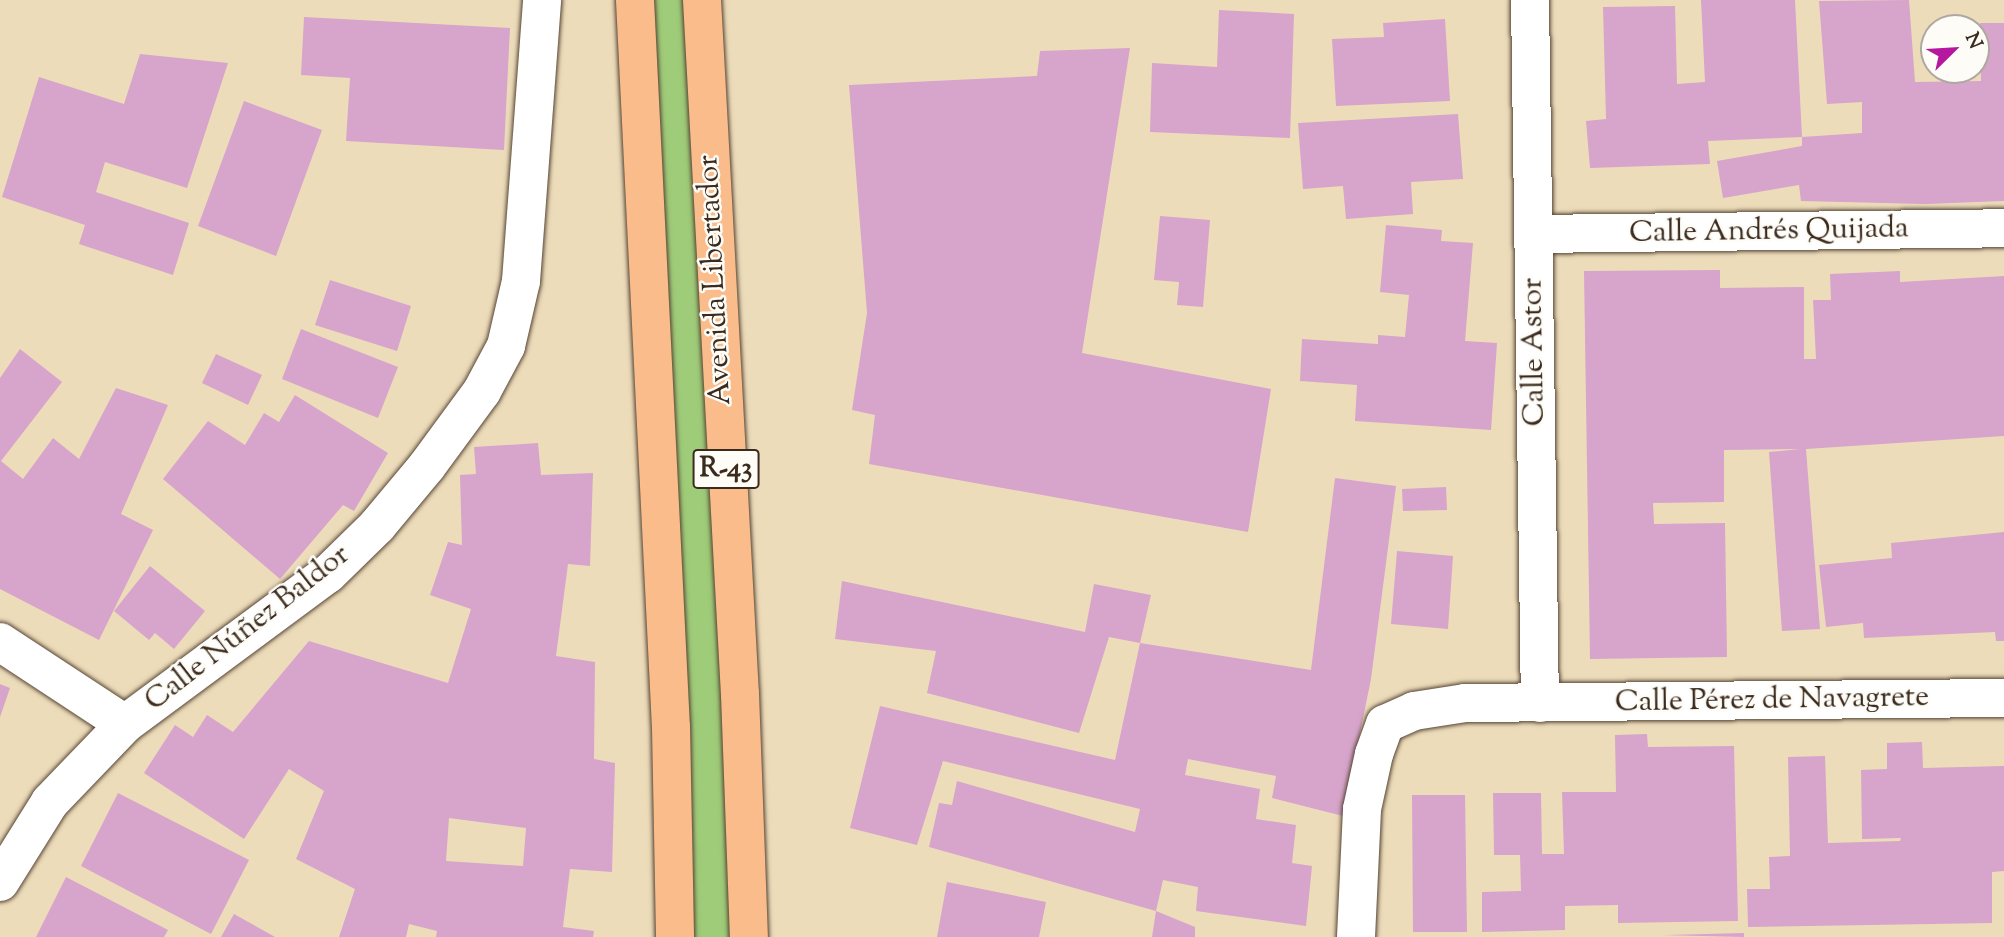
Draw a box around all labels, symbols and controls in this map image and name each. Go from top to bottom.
north arrow [1920,14,1990,84]
text: N [1957,29,1988,53]
street label: Avenida Libertador [691,154,741,406]
street label: Calle Andrés Quijada [1629,212,1909,252]
street label: Calle Astor [1516,277,1554,427]
road number: R-43 [691,444,761,494]
street label: Calle Núñez Baldor [139,538,357,720]
street label: Calle Pérez de Navagrete [1615,680,1929,722]

